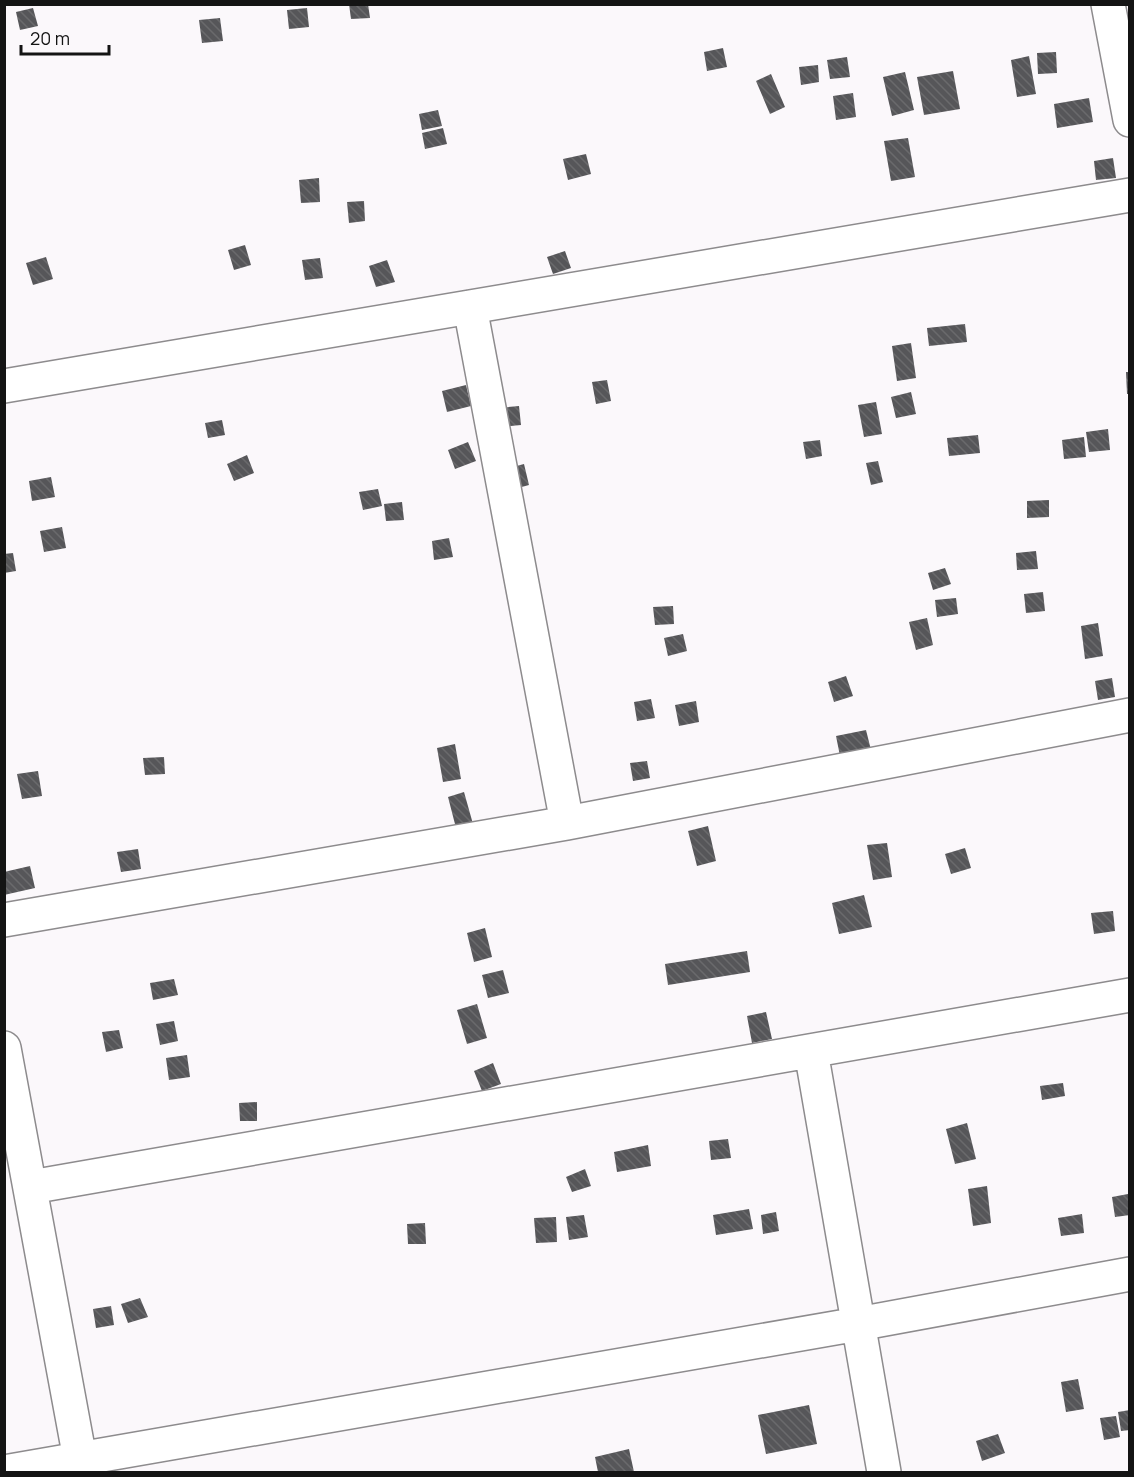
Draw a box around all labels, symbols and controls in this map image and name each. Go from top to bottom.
scale bar [21,18,110,56]
text: 20 m [30,26,70,50]

